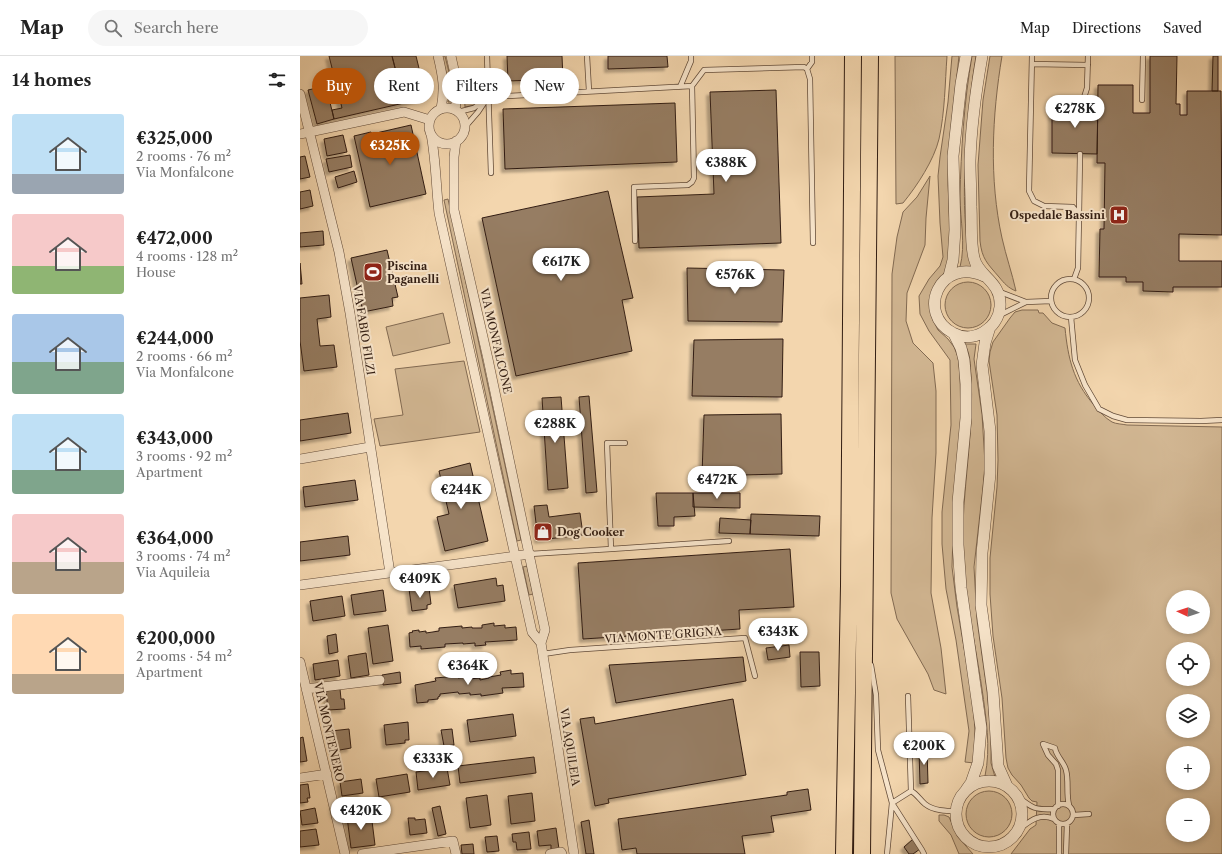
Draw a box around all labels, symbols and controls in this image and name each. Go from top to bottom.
search box [88,10,368,46]
text: Map [20,16,64,39]
icon: search [102,17,124,39]
text: Search here [134,18,219,37]
text: Map [1020,19,1050,37]
text: Directions [1072,19,1141,37]
text: Saved [1163,19,1202,37]
chip: Buy [312,68,366,104]
chip: Rent [374,68,434,104]
chip: Filters [442,68,512,104]
chip: New [520,68,579,104]
icon: filters [266,69,288,91]
text: 14 homes [12,70,91,90]
pin: €278K [1047,95,1103,129]
text: €278K [1054,100,1096,116]
text: €325,000 [136,128,213,148]
icon: home [44,130,92,178]
pin: €325K [362,132,418,166]
text: €325K [370,137,410,153]
text: 2 rooms · 76 m² [136,148,231,164]
pin: €388K [698,149,754,183]
text: €388K [705,154,747,170]
text: Via Monfalcone [136,164,234,180]
hospital icon: Ospedale Bassini [1108,204,1130,226]
place label: Ospedale Bassini [1009,208,1105,222]
text: €472,000 [136,228,213,248]
icon: home [44,230,92,278]
text: 4 rooms · 128 m² [136,248,238,264]
pin: €617K [533,248,589,282]
text: €617K [541,253,581,269]
place label: Piscina Paganelli [387,259,439,286]
sports icon: Piscina Paganelli [362,261,384,283]
pin: €576K [707,261,763,295]
text: House [136,264,176,280]
text: €576K [715,266,755,282]
street label: VIA FABIO FILZI [350,283,378,376]
street label: VIA MONFALCONE [477,286,515,396]
text: €244,000 [136,328,214,348]
icon: home [44,330,92,378]
text: 2 rooms · 66 m² [136,348,233,364]
text: Via Monfalcone [136,364,234,380]
pin: €288K [527,410,583,444]
text: €288K [534,415,576,431]
text: €343,000 [136,428,213,448]
icon: home [44,430,92,478]
text: 3 rooms · 92 m² [136,448,232,464]
text: Apartment [136,464,203,480]
pin: €472K [689,466,745,500]
text: €472K [697,471,737,487]
pin: €244K [433,476,489,510]
text: €244K [440,481,482,497]
shop icon: Dog Cooker [532,521,554,543]
place label: Dog Cooker [557,525,625,539]
text: €364,000 [136,528,214,548]
icon: home [44,530,92,578]
text: 3 rooms · 74 m² [136,548,231,564]
text: Via Aquileia [136,564,210,580]
pin: €409K [392,565,448,599]
text: €409K [399,570,441,586]
north arrow [1166,590,1210,634]
map controls [1166,590,1210,842]
pin: €343K [750,618,806,652]
text: €343K [757,623,799,639]
street label: VIA MONTE GRIGNA [603,624,723,646]
text: €200,000 [136,628,215,648]
icon: home [44,630,92,678]
button: locate [1166,642,1210,686]
text: 2 rooms · 54 m² [136,648,232,664]
pin: €364K [440,652,496,686]
text: €364K [447,657,489,673]
text: Apartment [136,664,203,680]
street label: VIA MONTENERO [311,680,347,783]
button: layers [1166,694,1210,738]
street label: VIA AQUILEIA [557,706,583,788]
pin: €200K [896,732,952,766]
text: €200K [903,737,945,753]
pin: €333K [405,745,461,779]
button: + [1166,746,1210,790]
text: €333K [413,750,453,766]
pin: €420K [333,797,389,831]
button: − [1166,798,1210,842]
text: €420K [340,802,382,818]

